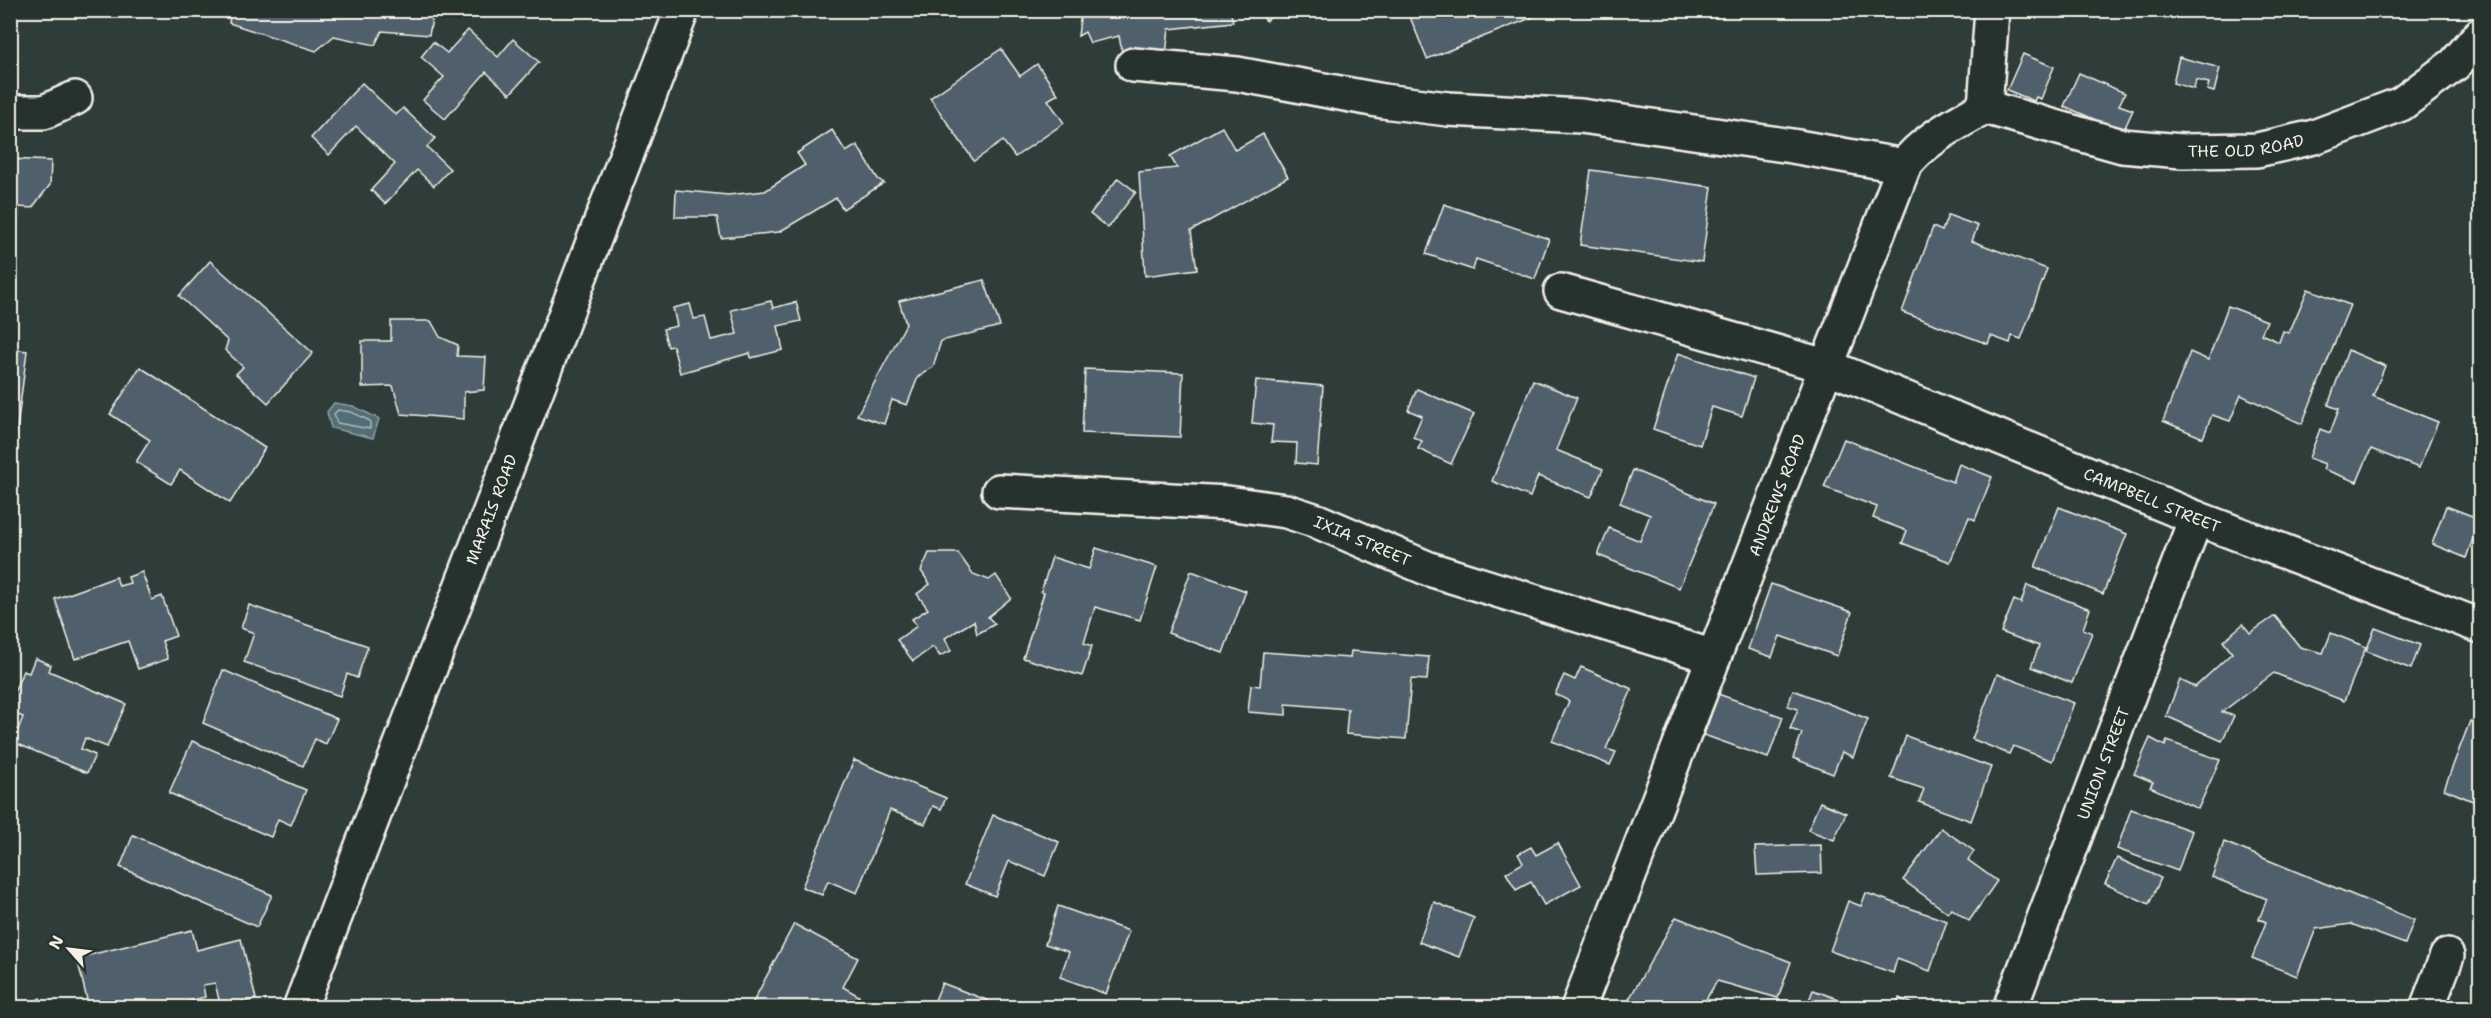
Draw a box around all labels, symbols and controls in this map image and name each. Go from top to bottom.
street label: THE OLD ROAD [2188,129,2306,161]
street label: ANDREWS ROAD [1743,431,1810,559]
street label: MARAIS ROAD [460,451,522,567]
street label: CAMPBELL STREET [2081,462,2224,537]
street label: IXIA STREET [1311,510,1414,571]
street label: UNION STREET [2072,704,2134,822]
north arrow [39,919,99,979]
text: N [44,932,68,953]

